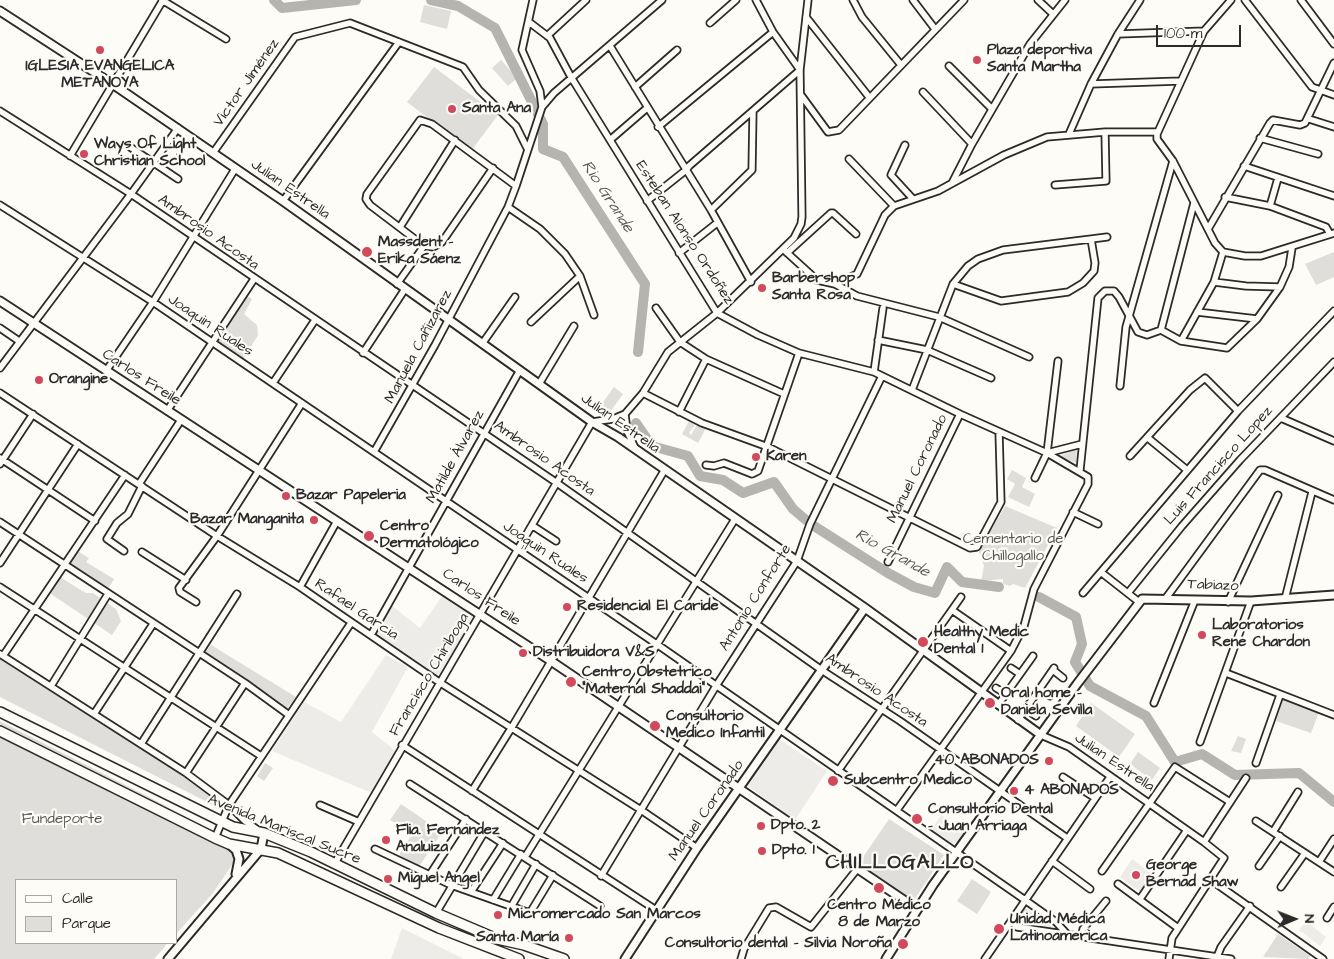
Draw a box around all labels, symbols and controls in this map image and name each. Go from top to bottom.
scale bar [1159,15,1244,47]
text: 100 m [1164,23,1203,44]
street label: Victor Jiménez [210,36,284,130]
place label: Plaza deportiva Santa Martha [987,42,1092,77]
marker: IGLESIA EVANGELICA METANOYA [94,44,106,56]
marker: Plaza deportiva Santa Martha [971,54,983,66]
place label: IGLESIA EVANGELICA METANOYA [26,58,174,93]
place label: Santa Ana [462,100,531,118]
marker: Santa Ana [446,103,458,115]
place label: Ways Of Light Christian School [94,136,205,171]
marker: Ways Of Light Christian School [78,148,90,160]
street label: Julian Estrella [247,156,333,224]
water label: Rio Grande [577,157,637,237]
street label: Esteban Alonso Ordoñez [631,158,737,308]
street label: Ambrosio Acosta [154,191,262,275]
place label: Massdent - Erika Sáenz [378,234,461,269]
marker: Massdent - Erika Sáenz [360,245,374,259]
place label: Barbershop Santa Rosa [772,270,855,305]
marker: Barbershop Santa Rosa [756,282,768,294]
street label: Manuela Cañizarez [381,287,457,407]
street label: Joaquin Ruales [164,291,256,361]
street label: Carlos Freile [98,346,184,410]
place label: Orangine [49,371,108,389]
marker: Orangine [33,374,45,386]
street label: Julian Estrella [577,390,663,458]
street label: Luis Francisco Lopez [1161,403,1277,529]
street label: Matilde Álvarez [423,407,489,507]
street label: Manuel Coronado [884,412,952,526]
street label: Ambrosio Acosta [490,417,598,501]
place label: Karen [766,448,807,466]
marker: Karen [750,451,762,463]
place label: Bazar Papeleria [296,487,406,505]
marker: Bazar Papeleria [280,490,292,502]
place label: Bazar Manganita [190,511,304,529]
marker: Bazar Manganita [308,514,320,526]
place label: Centro Dermatológico [380,518,479,553]
street label: Joaquin Ruales [499,518,591,588]
water label: Rio Grande [851,526,933,582]
marker: Centro Dermatológico [362,529,376,543]
park label: Cementario de Chillogallo [963,531,1063,566]
street label: Antonio Conforte [716,541,796,655]
street label: Carlos Freile [439,565,523,631]
street label: Rafael Garcia [311,575,401,645]
street label: Tabiazo [1187,576,1239,596]
place label: Residencial El Caride [577,598,719,616]
marker: Residencial El Caride [561,601,573,613]
street label: Francisco Chiriboga [386,610,474,740]
place label: Laboratorios Rene Chardon [1212,617,1310,652]
place label: Healthy Medic Dental 1 [934,624,1029,659]
marker: Laboratorios Rene Chardon [1196,629,1208,641]
marker: Healthy Medic Dental 1 [916,635,930,649]
place label: Distribuidora V&S [533,644,655,662]
marker: Distribuidora V&S [517,647,529,659]
street label: Ambrosio Acosta [821,650,931,732]
place label: Centro Obstetrico "Maternal Shaddai" [582,664,712,699]
marker: Centro Obstetrico "Maternal Shaddai" [564,675,578,689]
place label: Oral home - Daniela Sevilla [1001,685,1092,720]
marker: Oral home - Daniela Sevilla [983,696,997,710]
place label: Consultorio Medico Infantil [666,708,765,743]
marker: Consultorio Medico Infantil [648,719,662,733]
street label: Julian Estrella [1071,730,1157,796]
place label: 40 ABONADOS [935,752,1039,770]
marker: 40 ABONADOS [1043,755,1055,767]
street label: Manuel Coronado [666,757,748,865]
place label: Subcentro Medico [844,772,972,790]
marker: Subcentro Medico [826,774,840,788]
place label: 4 ABONADOS [1024,782,1119,800]
marker: 4 ABONADOS [1008,785,1020,797]
street label: Avenida Mariscal Sucre [205,791,363,869]
place label: Consultorio Dental - Juan Arriaga [928,801,1053,836]
park label: Fundeporte [22,811,102,829]
marker: Consultorio Dental - Juan Arriaga [910,812,924,826]
place label: Dpto. 2 [771,817,820,835]
marker: Dpto. 2 [755,820,767,832]
place label: Flia. Fernandez Analuiza [396,822,499,857]
marker: Flia. Fernandez Analuiza [380,834,392,846]
place label: Dpto. 1 [772,842,815,860]
marker: Dpto. 1 [756,845,768,857]
district label: CHILLOGALLO [824,852,976,876]
place label: George Bernad Shaw [1146,857,1239,892]
marker: George Bernad Shaw [1130,869,1142,881]
place label: Miguel Angel [398,870,480,888]
marker: Miguel Angel [382,873,394,885]
legend [15,879,178,944]
marker: Centro Médico 8 de Marzo [872,881,886,895]
text: Calle [62,888,93,909]
north arrow [1269,894,1319,944]
place label: Centro Médico 8 de Marzo [827,897,931,932]
place label: Micromercado San Marcos [508,906,701,924]
marker: Micromercado San Marcos [492,909,504,921]
place label: Unidad Médica Latinoamerica [1010,911,1107,946]
text: Parque [62,913,111,934]
text: N [1299,914,1319,923]
marker: Unidad Médica Latinoamerica [992,922,1006,936]
place label: Santa María [476,929,559,947]
marker: Santa María [563,932,575,944]
place label: Consultorio dental - Silvia Noroña [665,935,892,953]
marker: Consultorio dental - Silvia Noroña [896,937,910,951]

